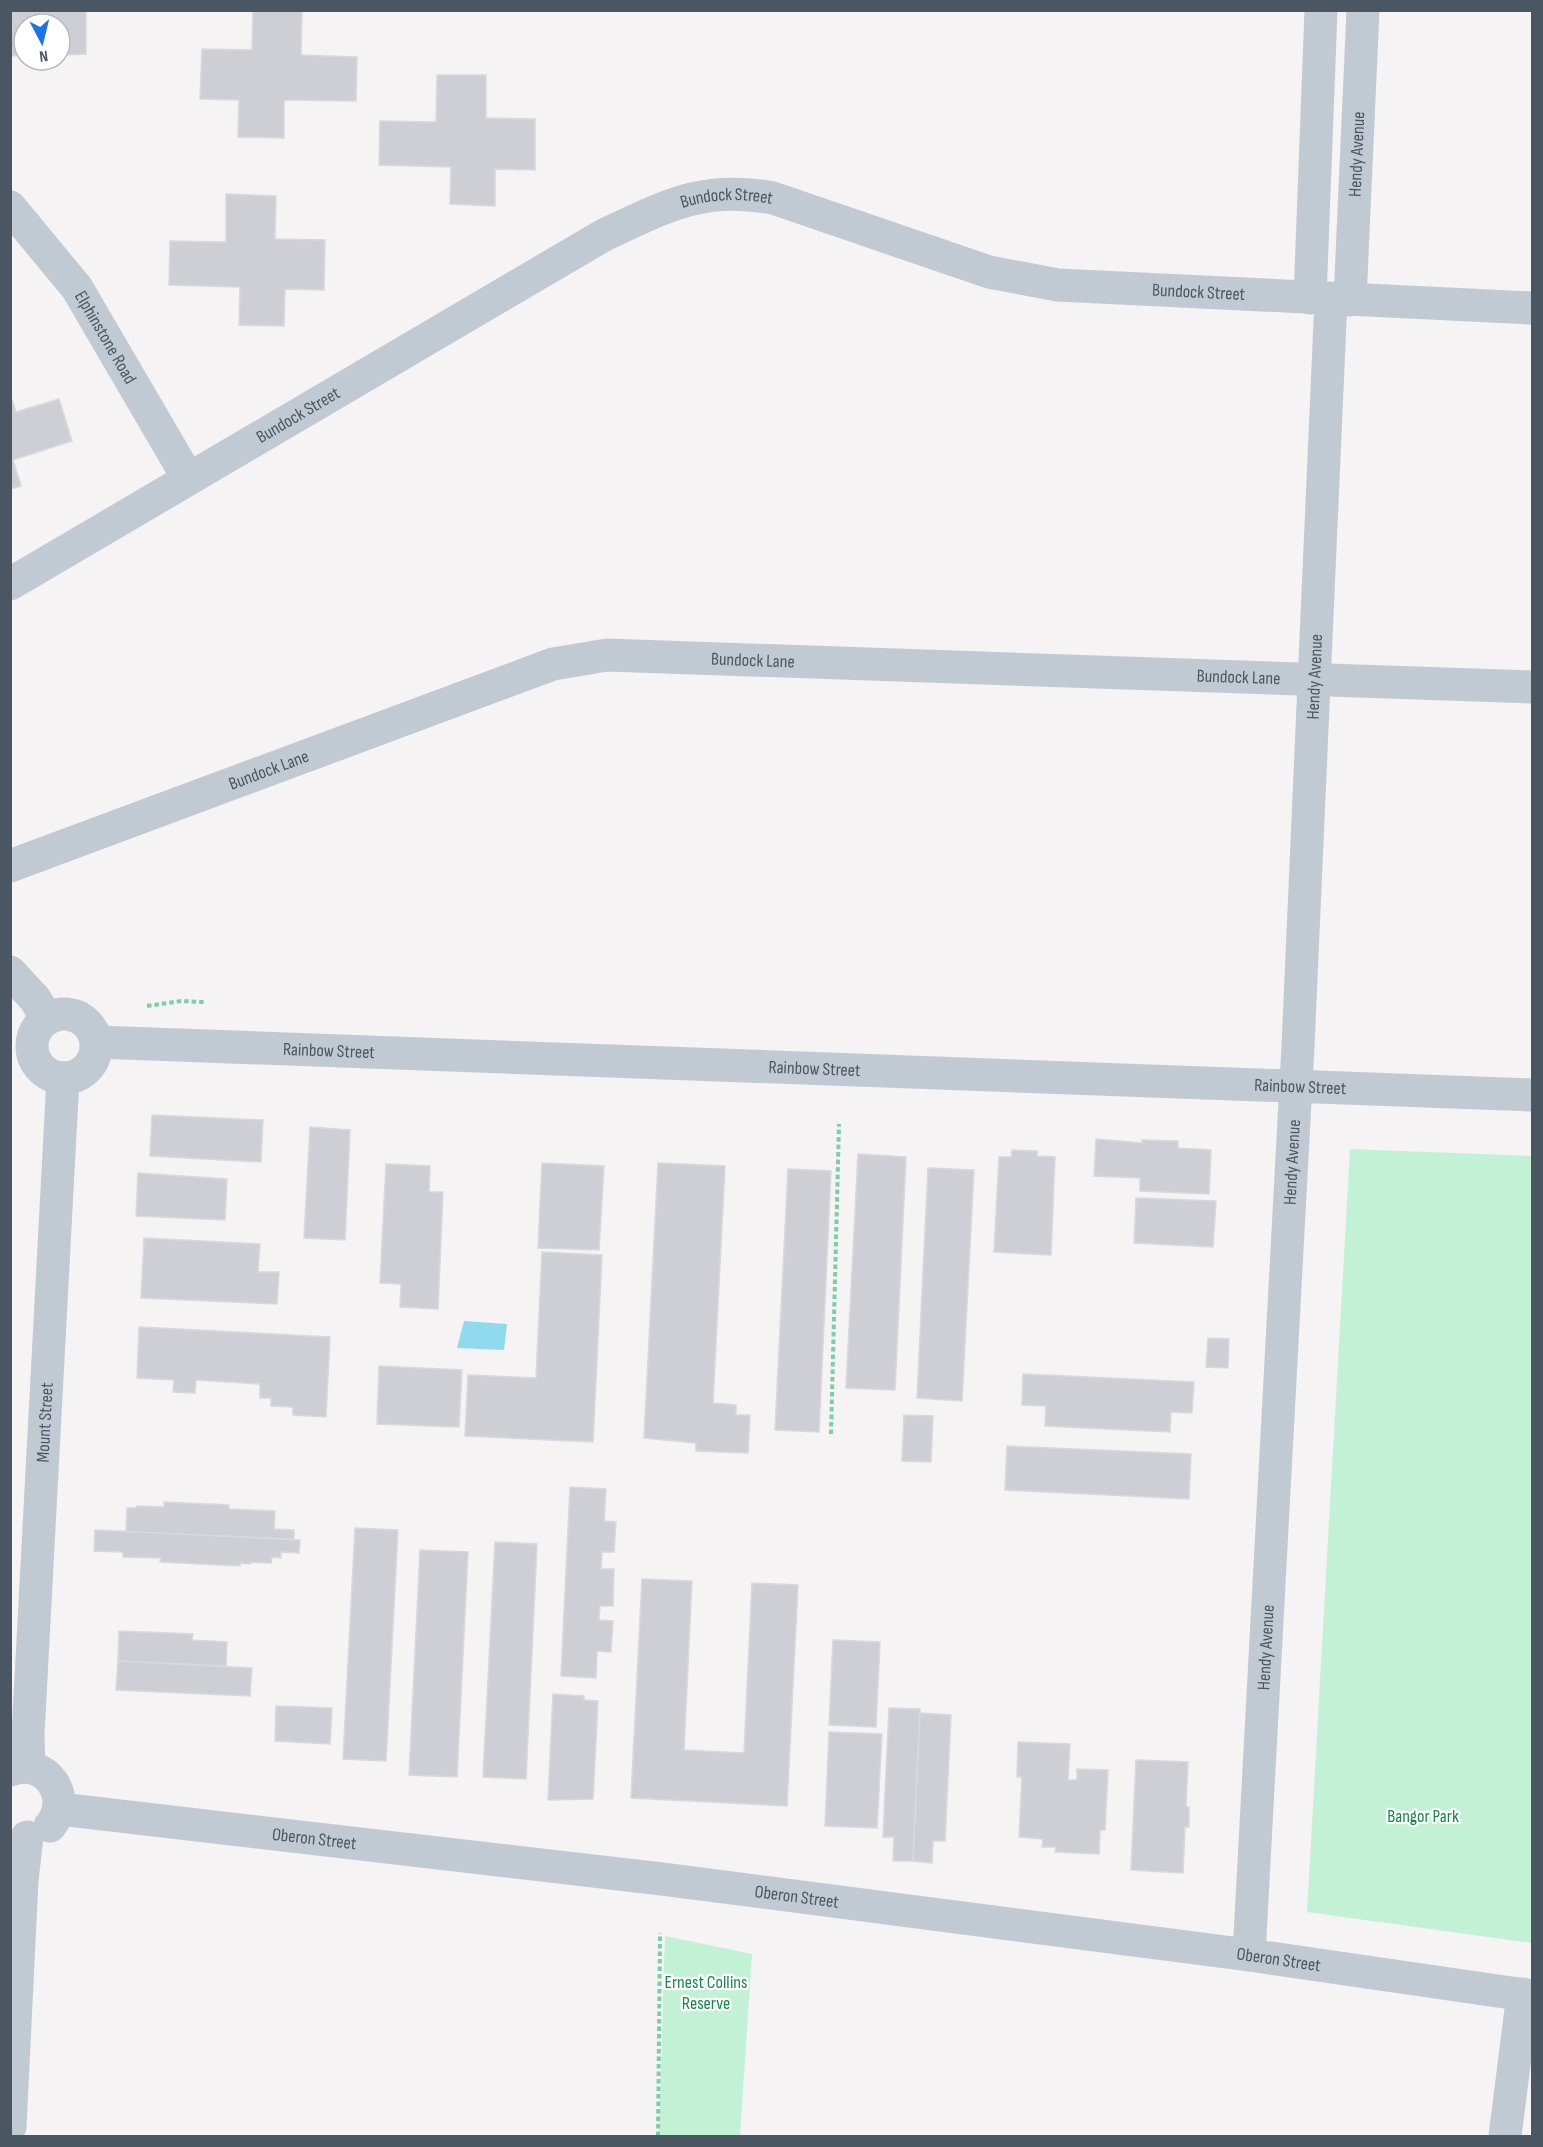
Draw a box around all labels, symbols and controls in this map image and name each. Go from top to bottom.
north arrow [12,12,72,72]
text: N [38,45,49,65]
street label: Hendy Avenue [1344,111,1369,197]
street label: Bundock Street [678,184,775,212]
street label: Bundock Street [1151,279,1246,305]
street label: Elphinstone Road [70,287,141,387]
street label: Bundock Street [252,382,344,447]
street label: Hendy Avenue [1302,633,1327,720]
street label: Bundock Lane [711,648,795,672]
street label: Bundock Lane [1196,665,1281,689]
street label: Bundock Lane [226,745,312,794]
street label: Rainbow Street [282,1038,376,1063]
street label: Rainbow Street [768,1056,861,1081]
street label: Rainbow Street [1254,1074,1347,1099]
street label: Hendy Avenue [1279,1119,1305,1205]
street label: Mount Street [32,1381,57,1463]
street label: Hendy Avenue [1253,1604,1278,1691]
park label: Bangor Park [1387,1806,1459,1827]
street label: Oberon Street [271,1823,358,1854]
street label: Oberon Street [754,1881,841,1912]
street label: Oberon Street [1235,1943,1323,1976]
park label: Ernest Collins Reserve [665,1972,747,2014]

